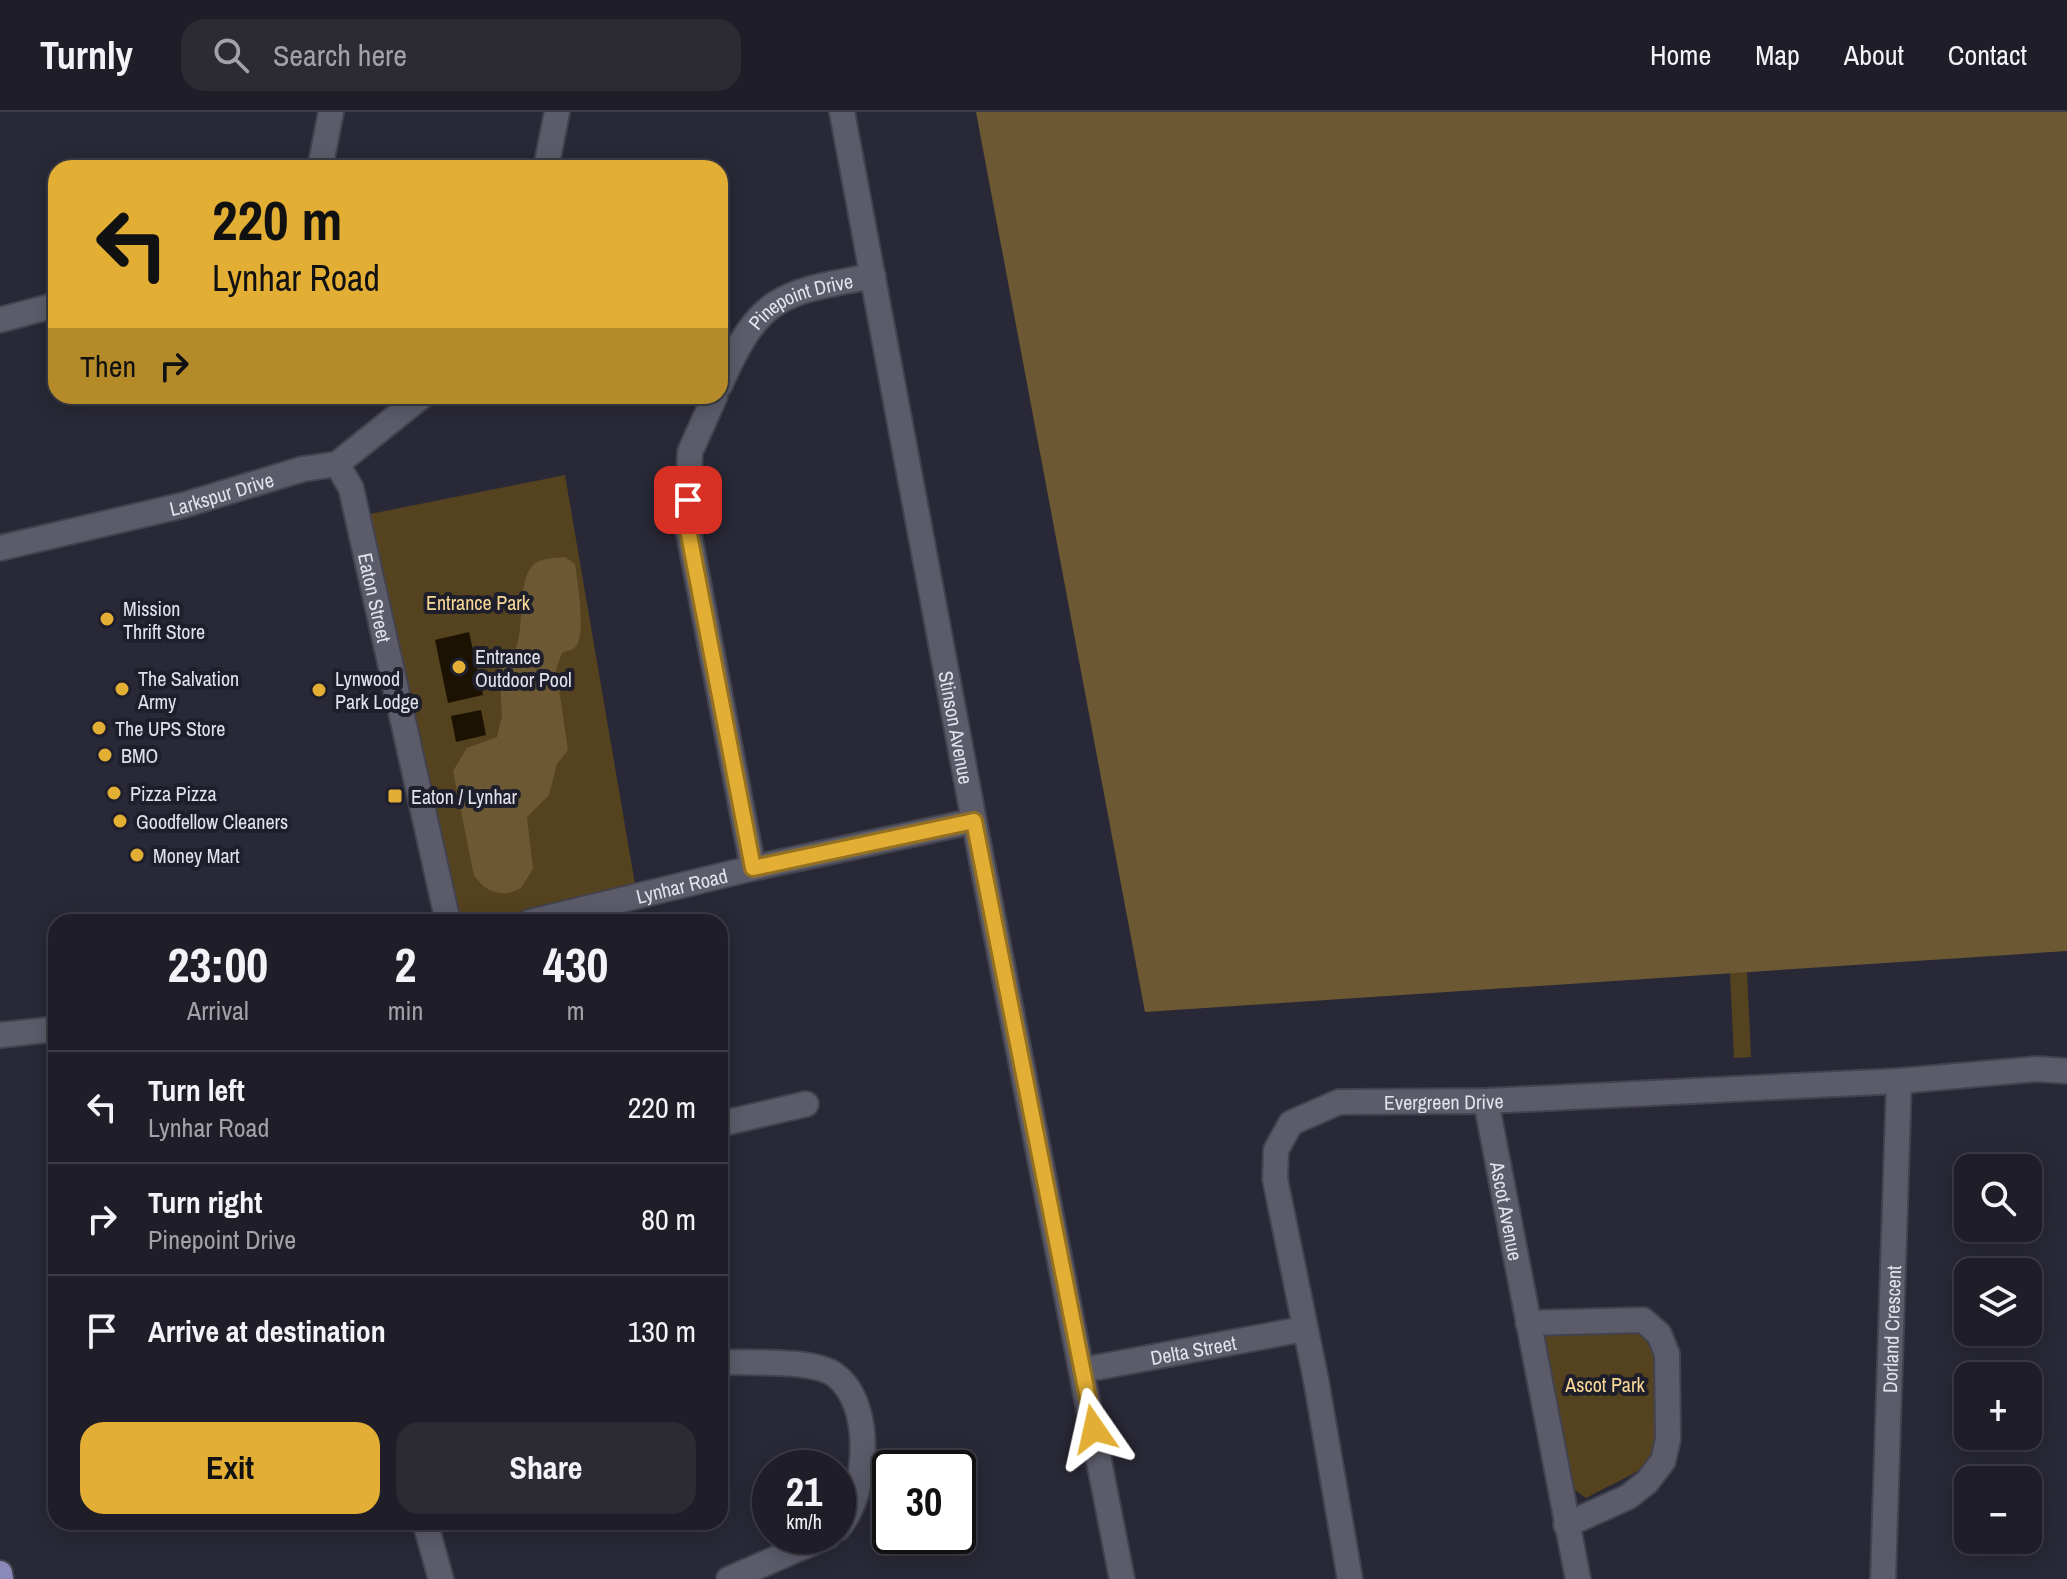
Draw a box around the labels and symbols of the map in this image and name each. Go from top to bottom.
street label: Pinepoint Drive [742,267,855,335]
street label: Larkspur Drive [167,465,277,522]
pin [654,466,722,534]
street label: Eaton Street [352,550,399,645]
park label: Entrance Park [426,589,531,616]
place label: Mission Thrift Store [123,595,205,645]
marker: Mission Thrift Store [98,610,116,628]
place label: Entrance Outdoor Pool [475,643,572,693]
marker: Entrance Outdoor Pool [450,658,468,676]
place label: The Salvation Army [137,665,239,715]
place label: Lynwood Park Lodge [335,665,419,715]
street label: Stinson Avenue [933,669,980,786]
marker: The Salvation Army [113,680,131,698]
marker: Lynwood Park Lodge [310,681,328,699]
place label: The UPS Store [115,715,225,742]
marker: The UPS Store [90,719,108,737]
place label: BMO [121,742,158,769]
marker: BMO [96,746,114,764]
place label: Pizza Pizza [130,780,217,807]
place label: Eaton / Lynhar [411,783,518,810]
marker: Pizza Pizza [105,784,123,802]
marker: Eaton / Lynhar [386,787,404,805]
place label: Goodfellow Cleaners [136,808,288,835]
marker: Goodfellow Cleaners [111,812,129,830]
place label: Money Mart [153,842,240,869]
marker: Money Mart [128,846,146,864]
street label: Lynhar Road [633,861,730,909]
street label: Evergreen Drive [1384,1087,1504,1115]
street label: Ascot Avenue [1484,1158,1530,1263]
street label: Dorland Crescent [1875,1264,1907,1393]
street label: Delta Street [1148,1328,1239,1371]
park label: Ascot Park [1564,1371,1645,1398]
position arrow [1052,1387,1136,1471]
speed limit sign: 30 [872,1450,976,1554]

